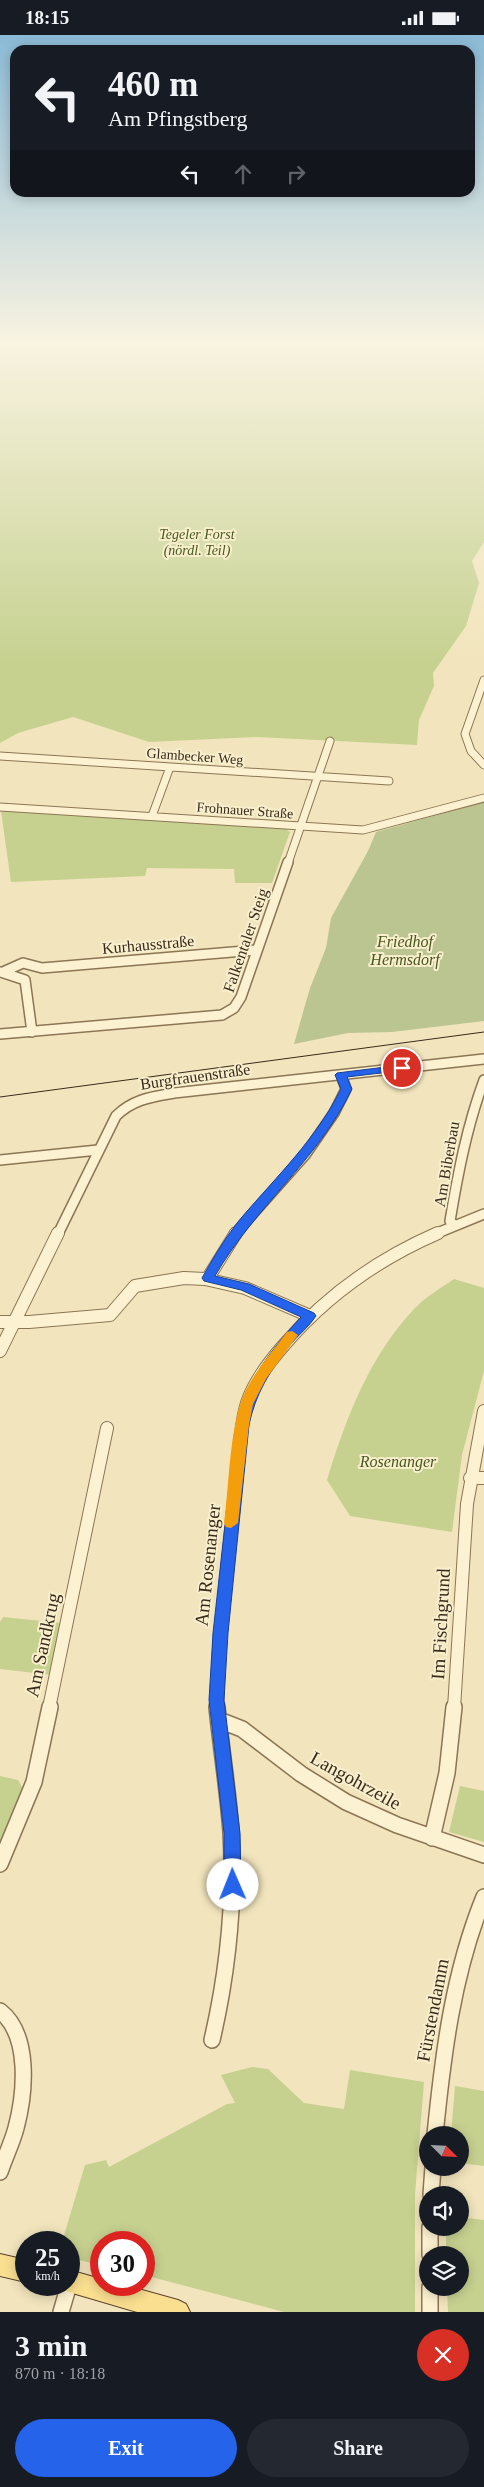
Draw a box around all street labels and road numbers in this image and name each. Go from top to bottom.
street label: Glambecker Weg [146,746,244,767]
street label: Frohnauer Straße [196,800,294,821]
street label: Falkentaler Steig [220,886,272,995]
street label: Kurhausstraße [101,932,195,957]
street label: Burgfrauenstraße [139,1060,251,1094]
street label: Am Biberbau [431,1120,462,1208]
street label: Am Rosenanger [191,1502,224,1627]
street label: Im Fischgrund [427,1567,454,1680]
street label: Am Sandkrug [21,1591,64,1699]
street label: Langohrzeile [307,1747,405,1814]
street label: Fürstendamm [412,1957,453,2063]

